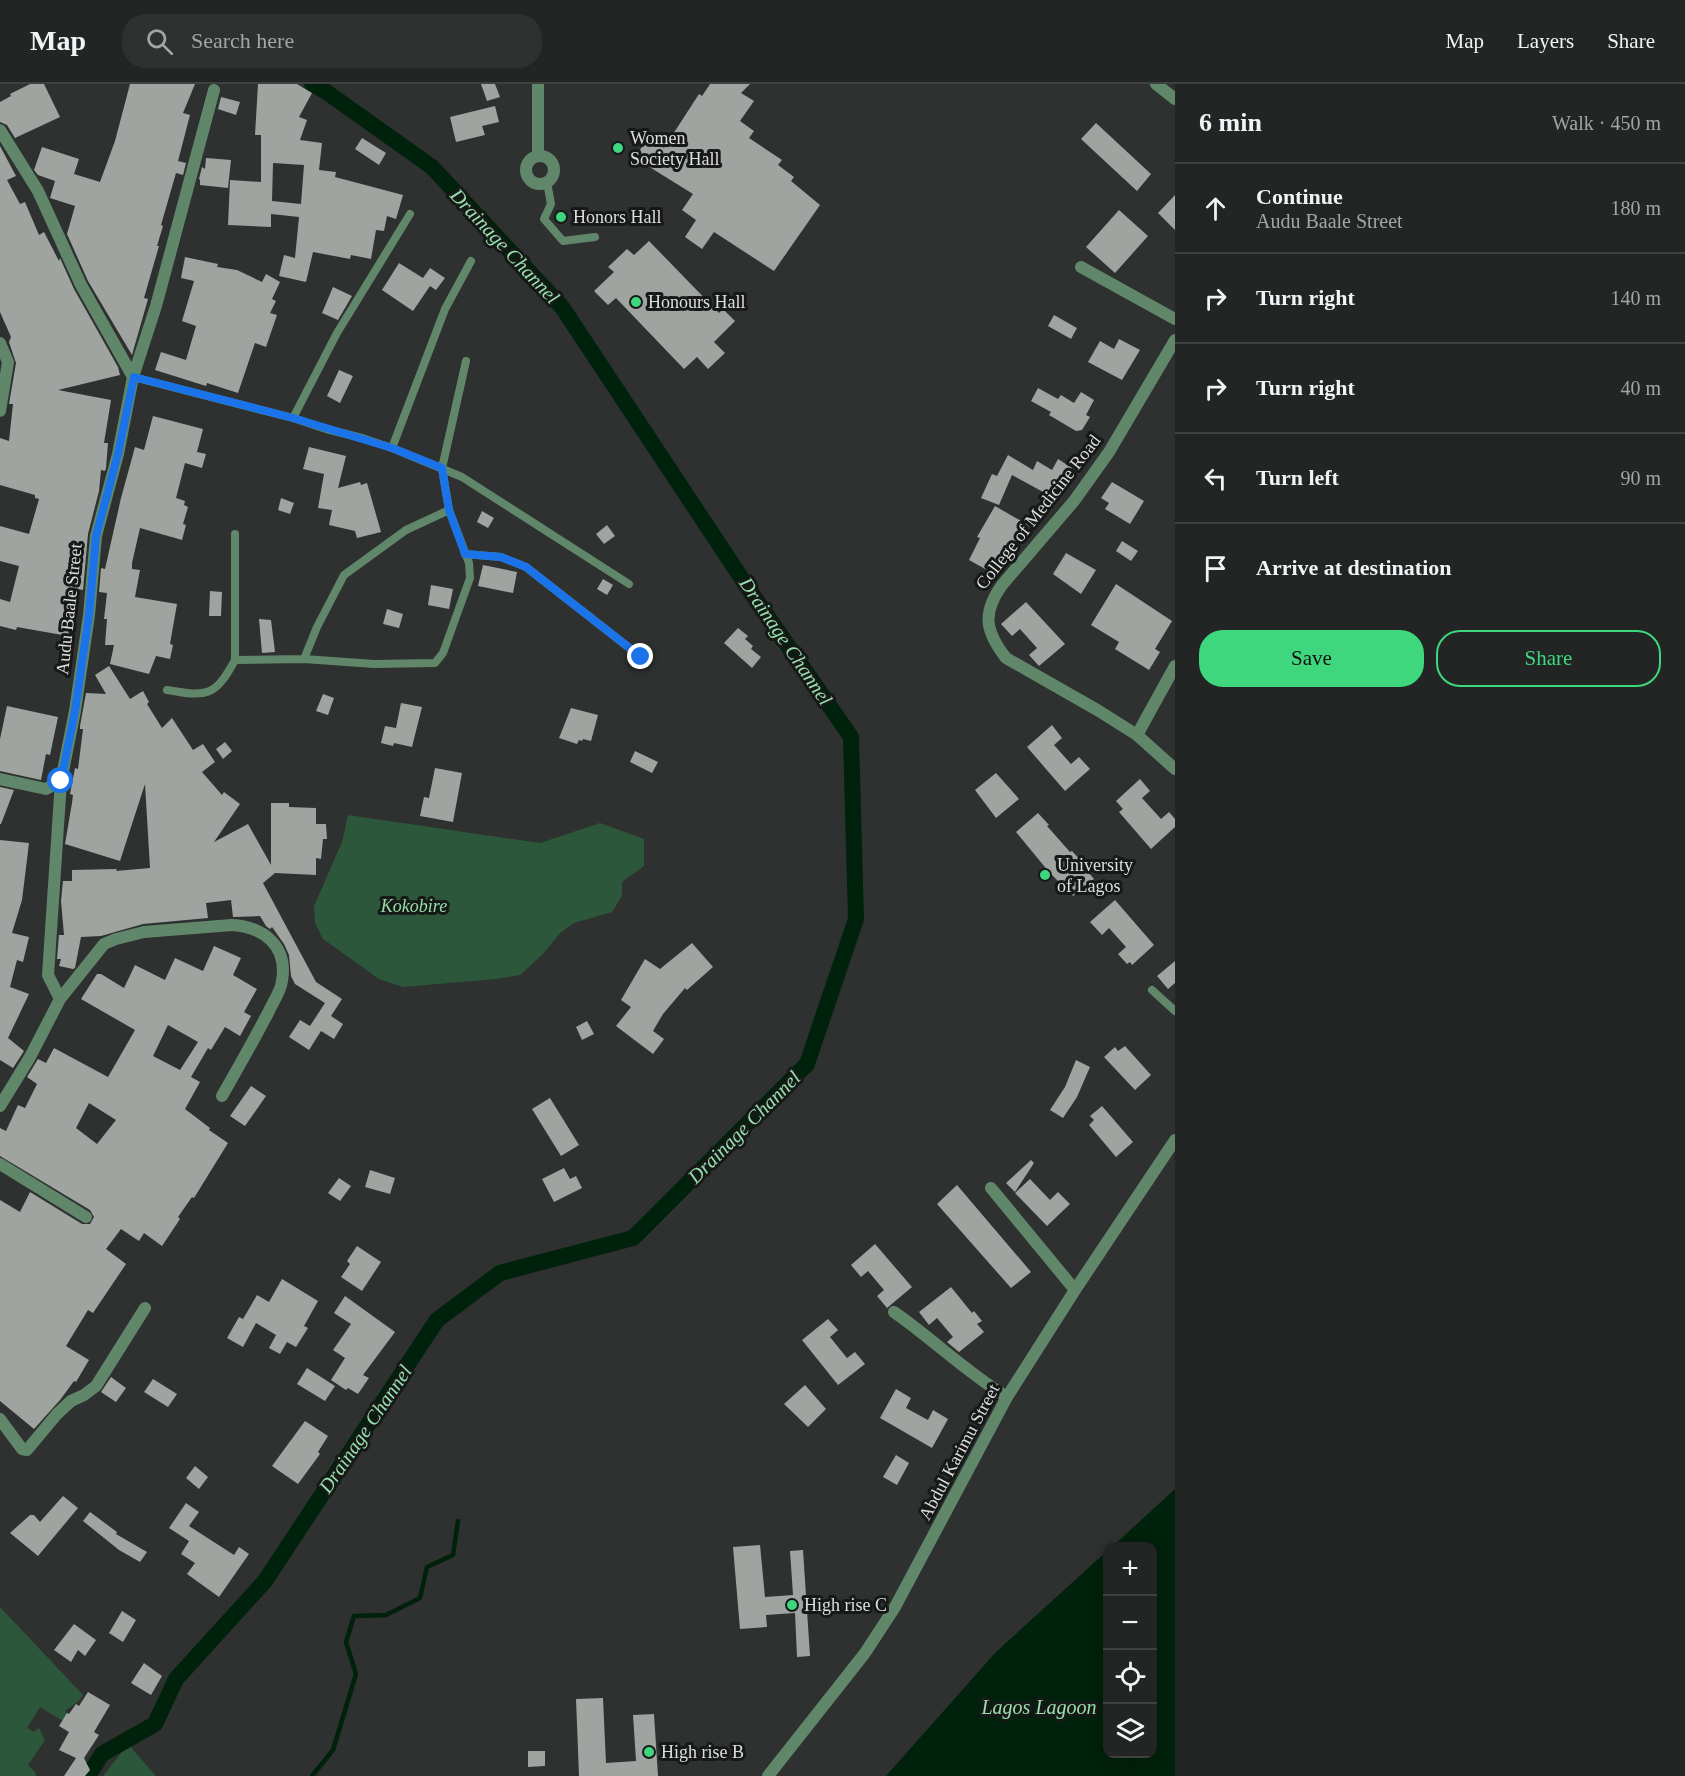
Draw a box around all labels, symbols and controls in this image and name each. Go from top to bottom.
search box [122,14,542,68]
text: Map [30,25,86,56]
icon: search [143,25,176,58]
text: Search here [191,28,294,53]
text: Map [1446,29,1484,53]
text: Layers [1517,29,1574,53]
text: Share [1607,29,1655,53]
text: 6 min [1199,108,1262,137]
text: Walk · 450 m [1552,112,1661,134]
place label: Women Society Hall [630,128,719,169]
marker: Women Society Hall [611,141,625,155]
water label: Drainage Channel [445,183,564,309]
text: Continue [1256,184,1343,209]
icon: ahead [1199,192,1232,225]
text: 180 m [1610,197,1661,219]
place label: Honors Hall [573,207,662,227]
marker: Honors Hall [554,210,568,224]
text: Audu Baale Street [1256,210,1403,232]
icon: right [1199,282,1232,315]
text: Turn right [1256,285,1355,310]
text: 140 m [1610,287,1661,309]
place label: Honours Hall [648,292,746,312]
marker: Honours Hall [629,295,643,309]
icon: right [1199,372,1232,405]
text: Turn right [1256,375,1355,400]
text: 40 m [1620,377,1661,399]
street label: College of Medicine Road [971,431,1105,593]
icon: left [1199,462,1232,495]
text: Turn left [1256,465,1339,490]
text: 90 m [1620,467,1661,489]
street label: Audu Baale Street [52,542,86,676]
icon: arrive [1199,552,1232,585]
text: Arrive at destination [1256,555,1452,580]
water label: Drainage Channel [734,572,837,710]
button: Save [1199,630,1424,687]
button: Share [1436,630,1661,687]
route end [627,643,653,669]
route start [47,767,73,793]
place label: University of Lagos [1057,855,1133,896]
marker: University of Lagos [1038,868,1052,882]
park label: Kokobire [380,896,447,916]
water label: Drainage Channel [683,1066,806,1189]
water label: Drainage Channel [314,1361,417,1498]
street label: Abdul Karimu Street [915,1381,1003,1523]
map controls [1103,1542,1157,1758]
button: + [1103,1542,1157,1596]
place label: High rise C [804,1595,887,1615]
button: − [1103,1596,1157,1650]
marker: High rise C [785,1598,799,1612]
button: locate [1103,1650,1157,1704]
water label: Lagos Lagoon [980,1696,1097,1719]
button: layers [1103,1704,1157,1758]
place label: High rise B [661,1742,744,1762]
marker: High rise B [642,1745,656,1759]

